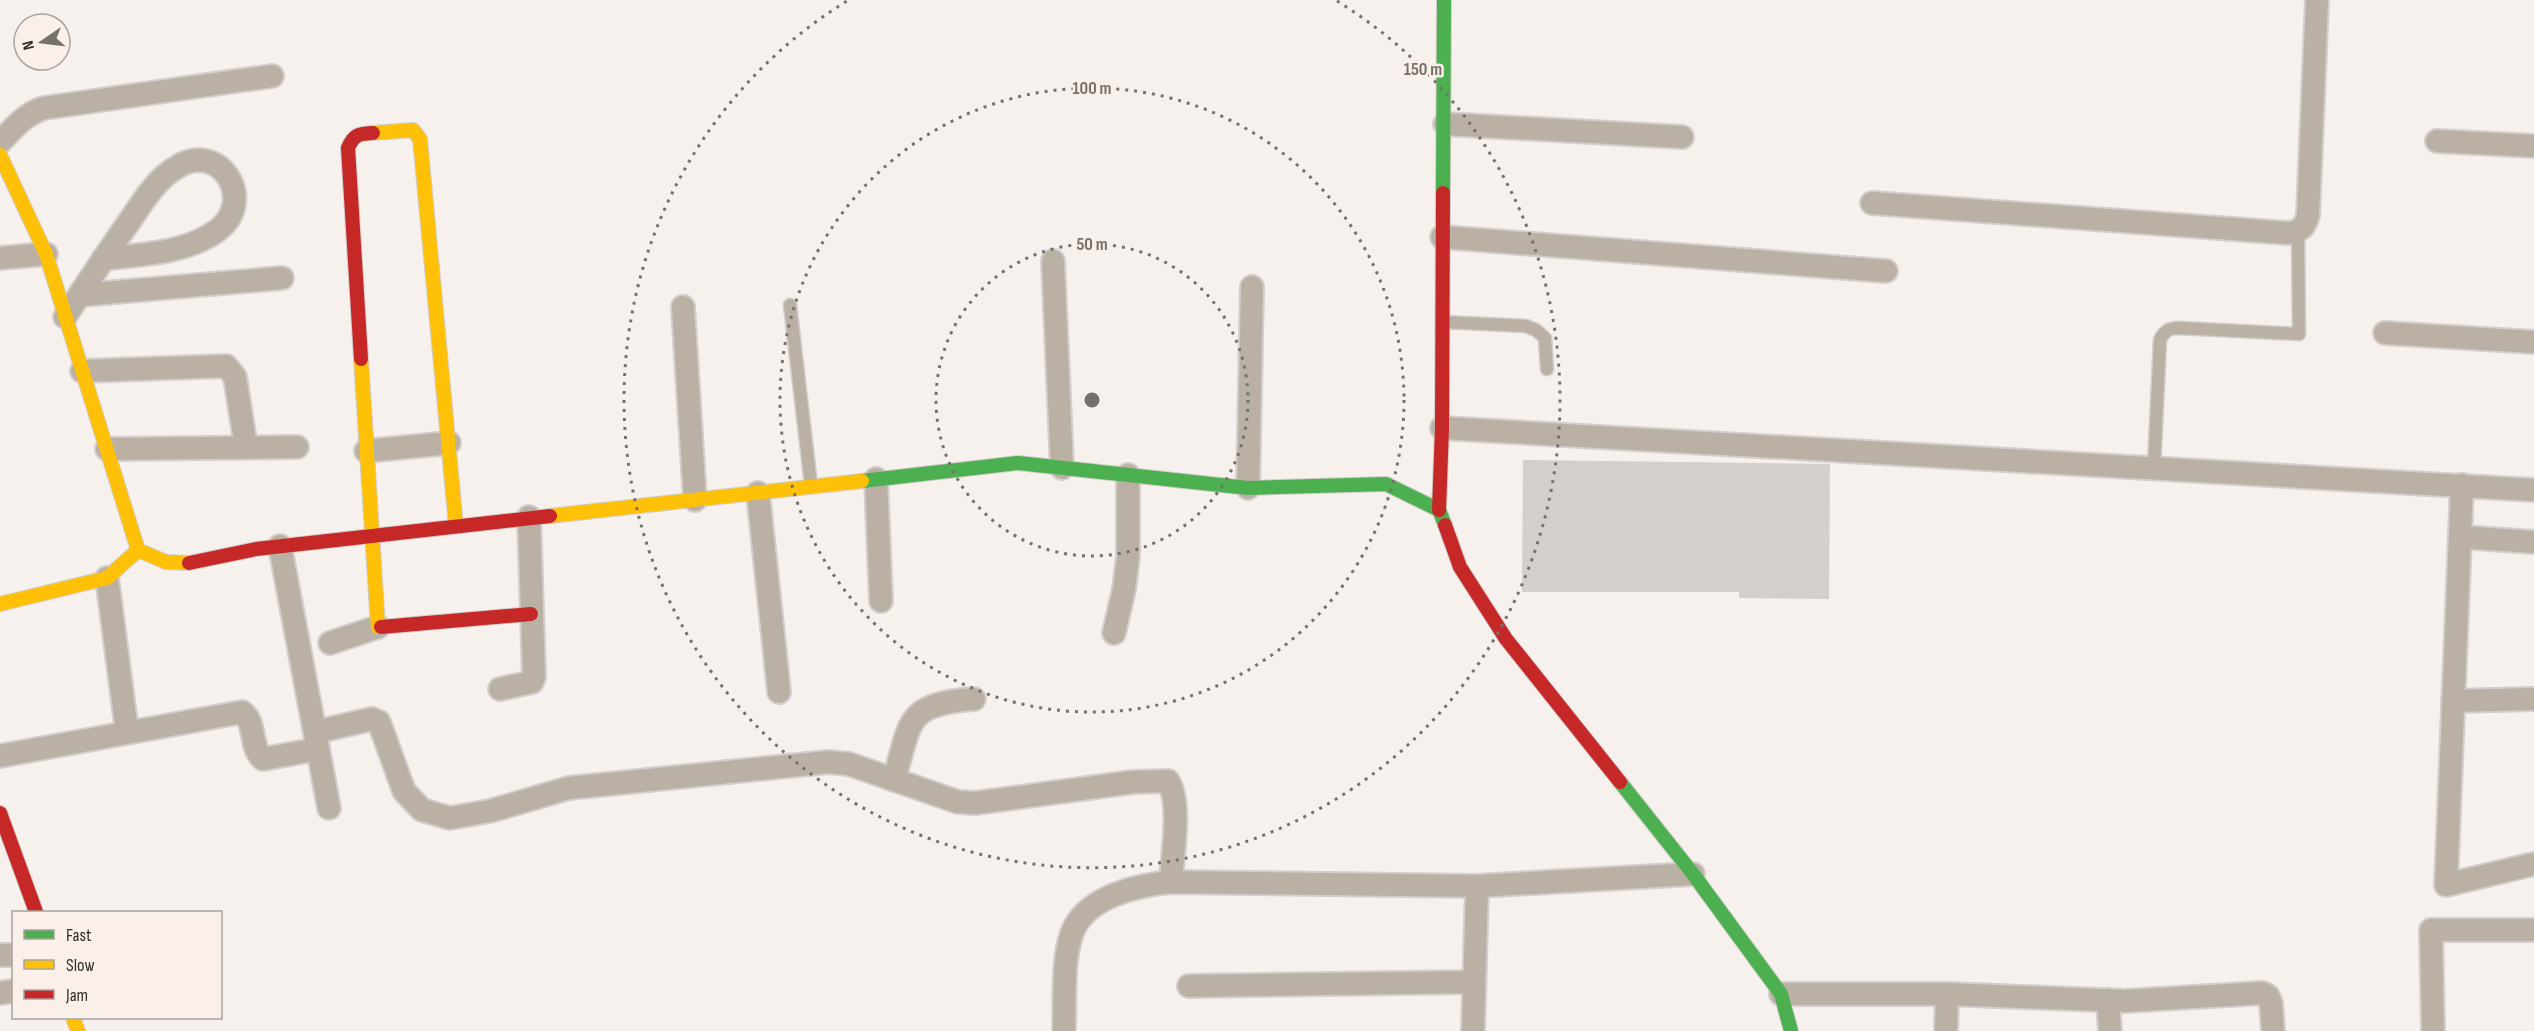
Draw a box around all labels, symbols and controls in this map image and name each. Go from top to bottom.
north arrow [12,12,72,72]
text: N [19,39,39,52]
text: 150 m [1404,59,1442,80]
text: 100 m [1073,78,1112,99]
text: 50 m [1076,234,1108,255]
centre of rings [1082,390,1102,410]
legend [12,911,222,1019]
text: Fast [66,925,92,946]
text: Slow [66,955,95,976]
text: Jam [65,985,88,1006]

